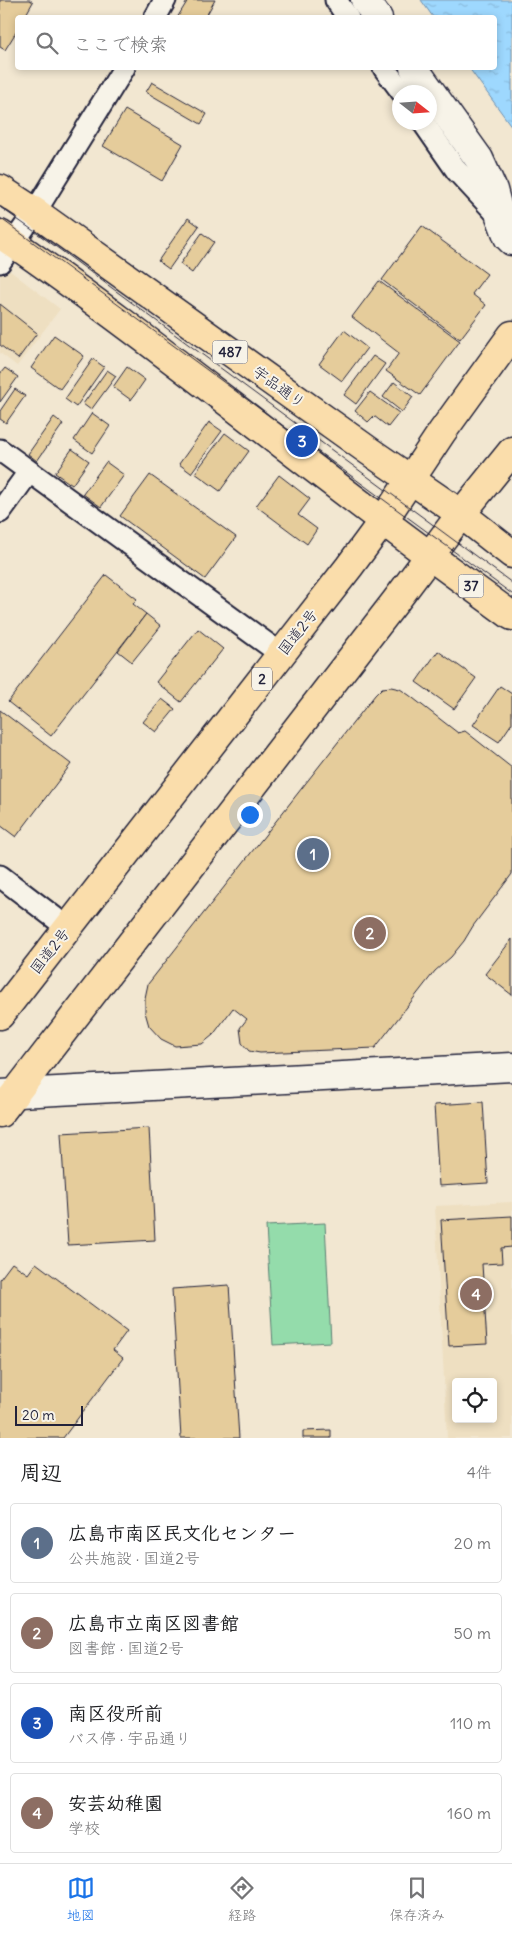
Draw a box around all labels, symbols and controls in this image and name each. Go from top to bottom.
search box [15,15,497,70]
icon: search [33,29,61,57]
text: ここで検索 [73,32,168,56]
north arrow [392,85,437,130]
road number: 487 [212,341,248,364]
street label: 宇品通り [249,361,309,412]
pin: 3 [286,422,318,460]
road number: 37 [458,574,484,598]
street label: 国道2号 [274,605,321,659]
road number: 2 [252,668,272,691]
your location [237,802,263,828]
pin: 1 [297,835,329,873]
pin: 2 [354,914,386,952]
street label: 国道2号 [26,924,73,978]
pin: 4 [460,1275,492,1313]
map controls [452,1378,497,1423]
button: locate [452,1378,497,1423]
scale bar [15,1403,82,1426]
text: 20 m [22,1406,55,1424]
text: 周辺 [20,1459,62,1486]
text: 4件 [467,1462,492,1482]
text: 広島市南区民文化センター [68,1521,296,1545]
text: 1 [34,1533,40,1553]
text: 20 m [454,1533,491,1553]
text: 公共施設 · 国道2号 [68,1548,200,1568]
text: 広島市立南区図書館 [68,1611,239,1635]
text: 2 [33,1623,41,1643]
text: 50 m [453,1623,491,1643]
text: 図書館 · 国道2号 [68,1638,184,1658]
text: 南区役所前 [68,1701,163,1725]
text: 3 [32,1713,42,1733]
text: 110 m [450,1713,491,1733]
text: バス停 · 宇品通り [68,1728,191,1748]
text: 安芸幼稚園 [68,1791,163,1815]
text: 4 [32,1803,42,1823]
text: 160 m [447,1803,491,1823]
text: 学校 [68,1818,100,1838]
tab: 地図 [67,1874,95,1924]
tab: 経路 [228,1874,256,1924]
tab: 保存済み [389,1874,445,1924]

